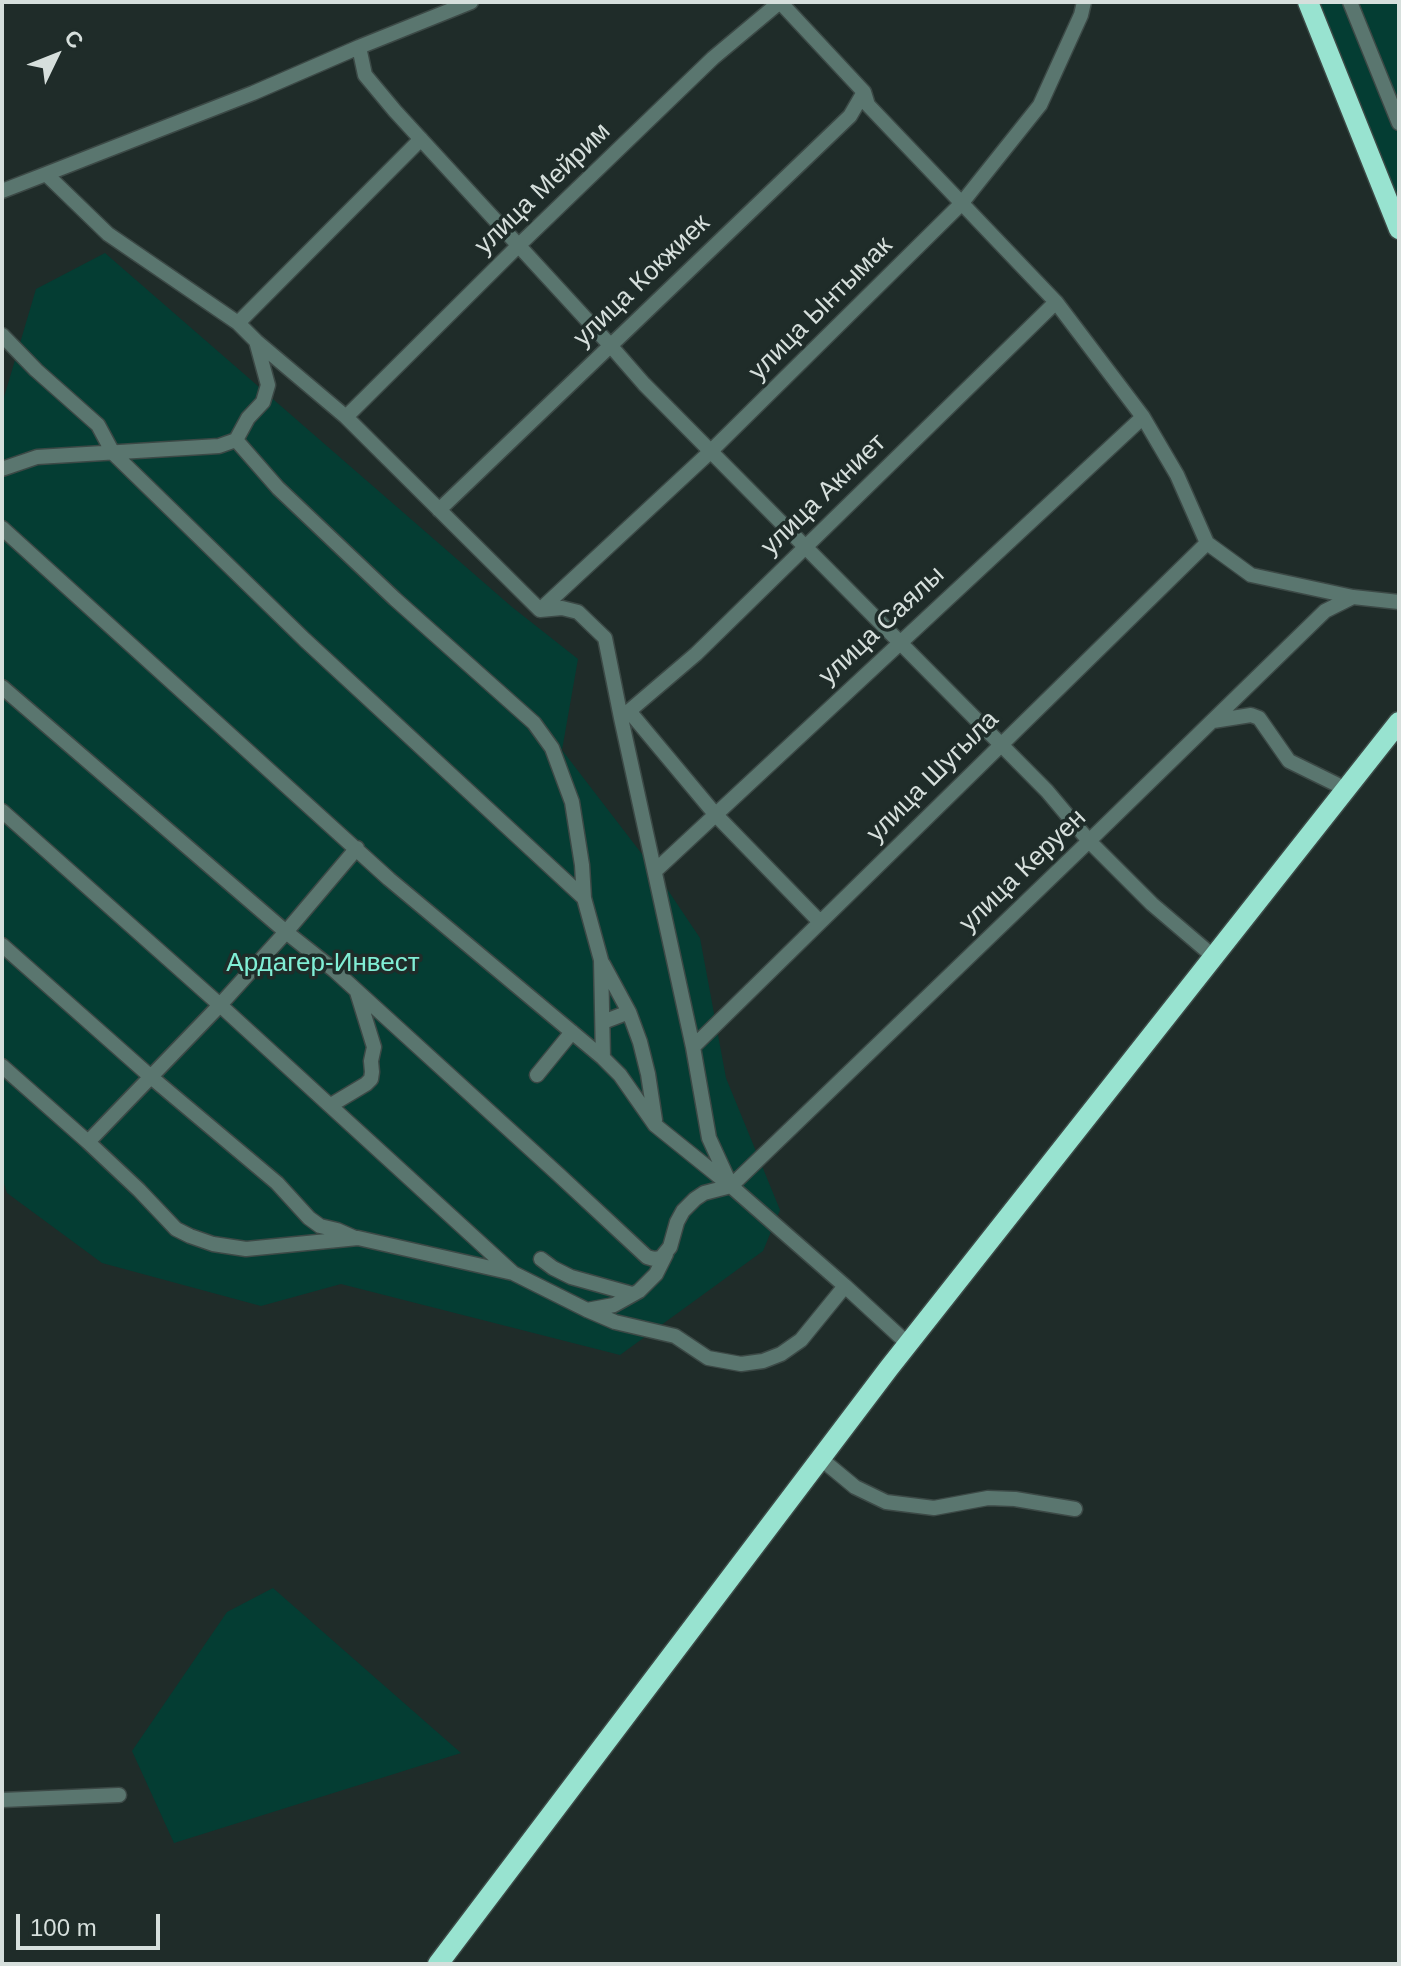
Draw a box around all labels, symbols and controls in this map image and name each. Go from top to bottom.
north arrow [16,16,96,96]
text: С [59,25,88,54]
street label: улица Мейрим [469,116,617,262]
street label: улица Кокжиек [567,208,717,354]
street label: улица Ынтымак [743,231,899,387]
street label: улица Акниет [755,428,893,562]
street label: улица Саялы [813,560,951,692]
street label: улица Шугыла [861,705,1005,849]
street label: улица Керуен [953,803,1093,939]
park label: Ардагер-Инвест [226,948,420,980]
scale bar [20,1898,164,1948]
text: 100 m [30,1914,97,1941]

